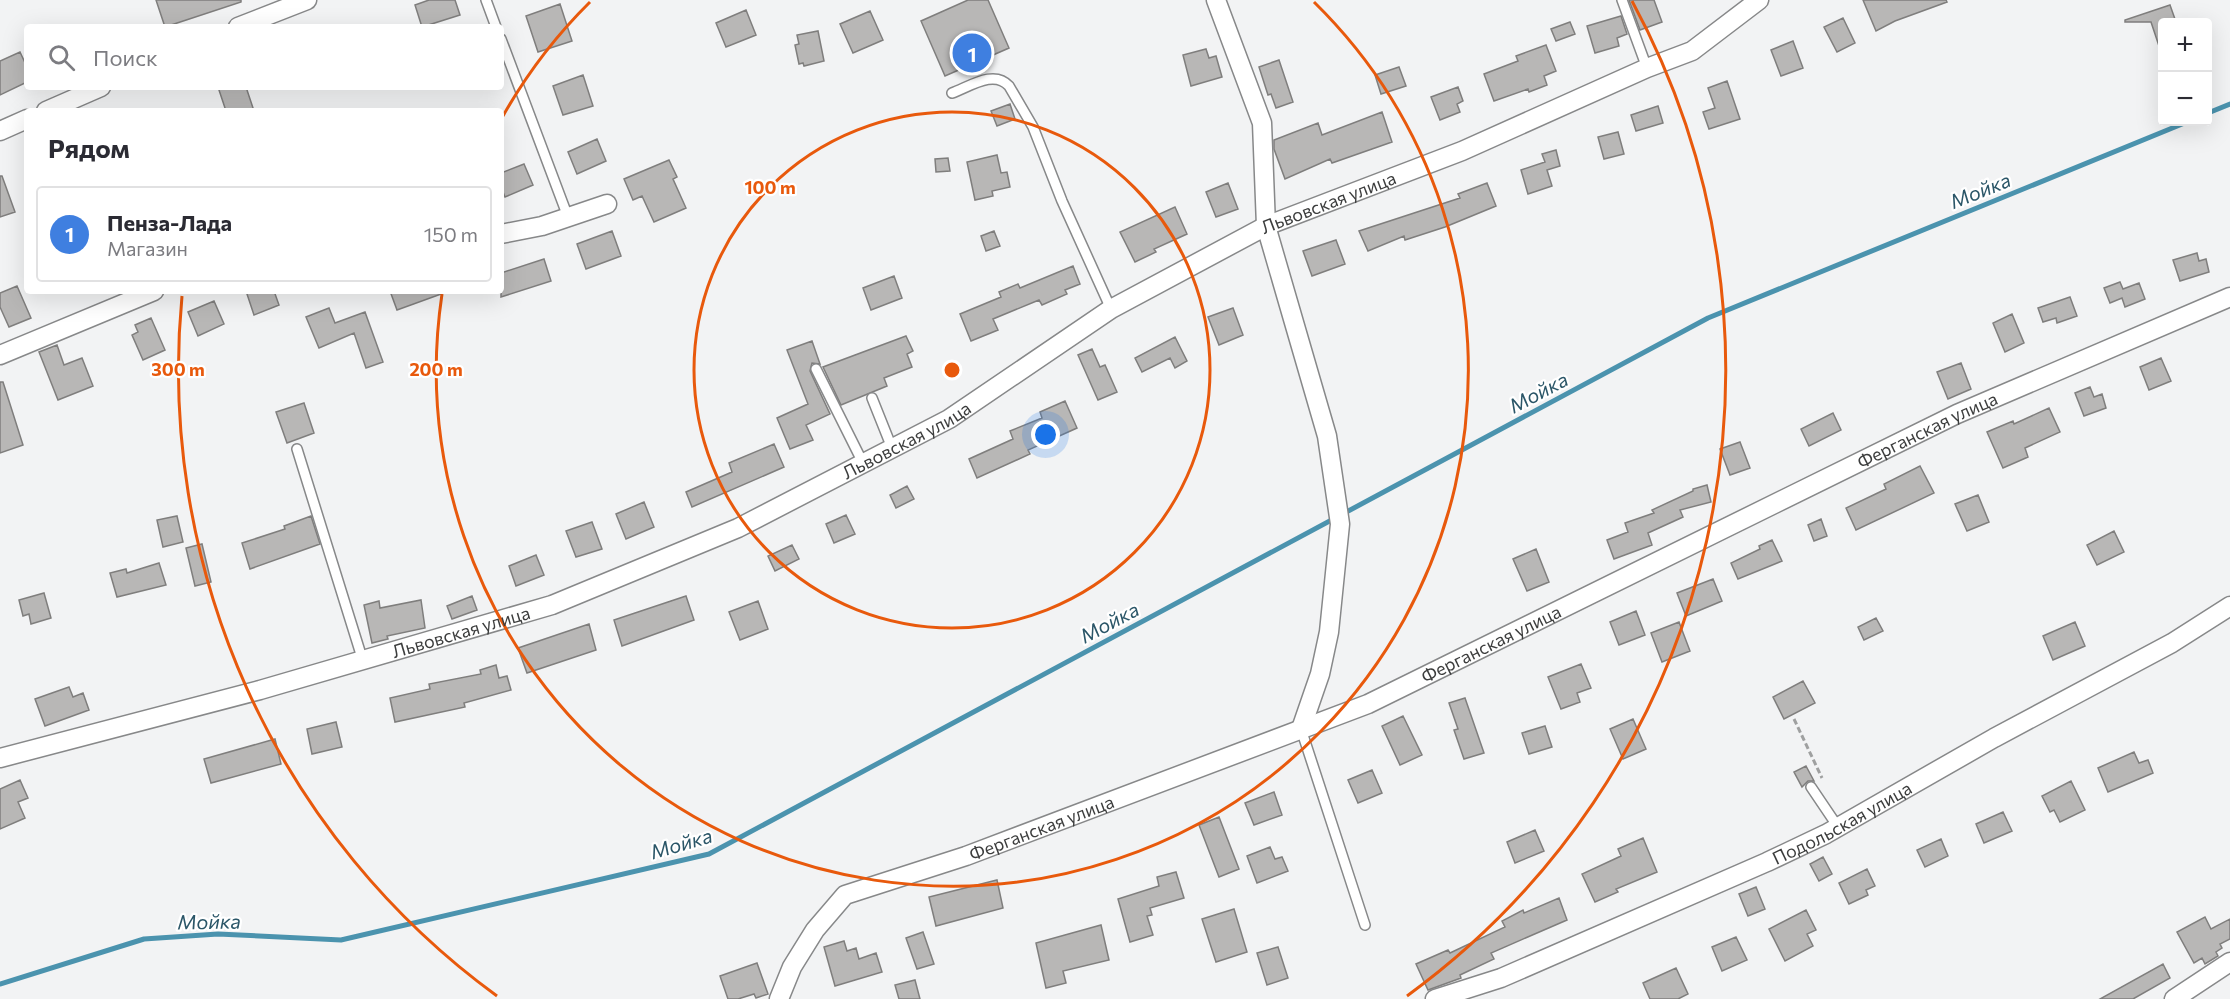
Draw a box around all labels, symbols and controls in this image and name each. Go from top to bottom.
map controls [2158,18,2212,126]
button: + [2158,18,2212,72]
search box [24,24,504,90]
pin: 1 [952,31,992,76]
icon: search [45,41,78,74]
text: Поиск [93,44,158,71]
button: − [2158,72,2212,126]
text: Рядом [48,132,130,163]
street label: Львовская улица [1258,166,1399,238]
water label: Мойка [1946,167,2014,213]
text: 100 m [744,176,796,198]
text: Пенза-Лада [107,209,232,236]
text: 1 [65,222,74,246]
text: 150 m [424,222,478,246]
text: Магазин [107,236,188,260]
text: 300 m [151,358,205,380]
text: 200 m [409,358,463,380]
centre of rings [942,360,962,380]
water label: Мойка [1504,366,1572,418]
street label: Ферганская улица [1853,387,2001,473]
street label: Львовская улица [838,397,975,483]
your location [1031,420,1060,449]
water label: Мойка [1075,596,1143,648]
street label: Ферганская улица [1417,600,1564,687]
street label: Львовская улица [389,601,533,662]
street label: Подольская улица [1769,776,1915,869]
street label: Ферганская улица [966,790,1117,865]
water label: Мойка [647,823,715,863]
water label: Мойка [177,908,241,934]

